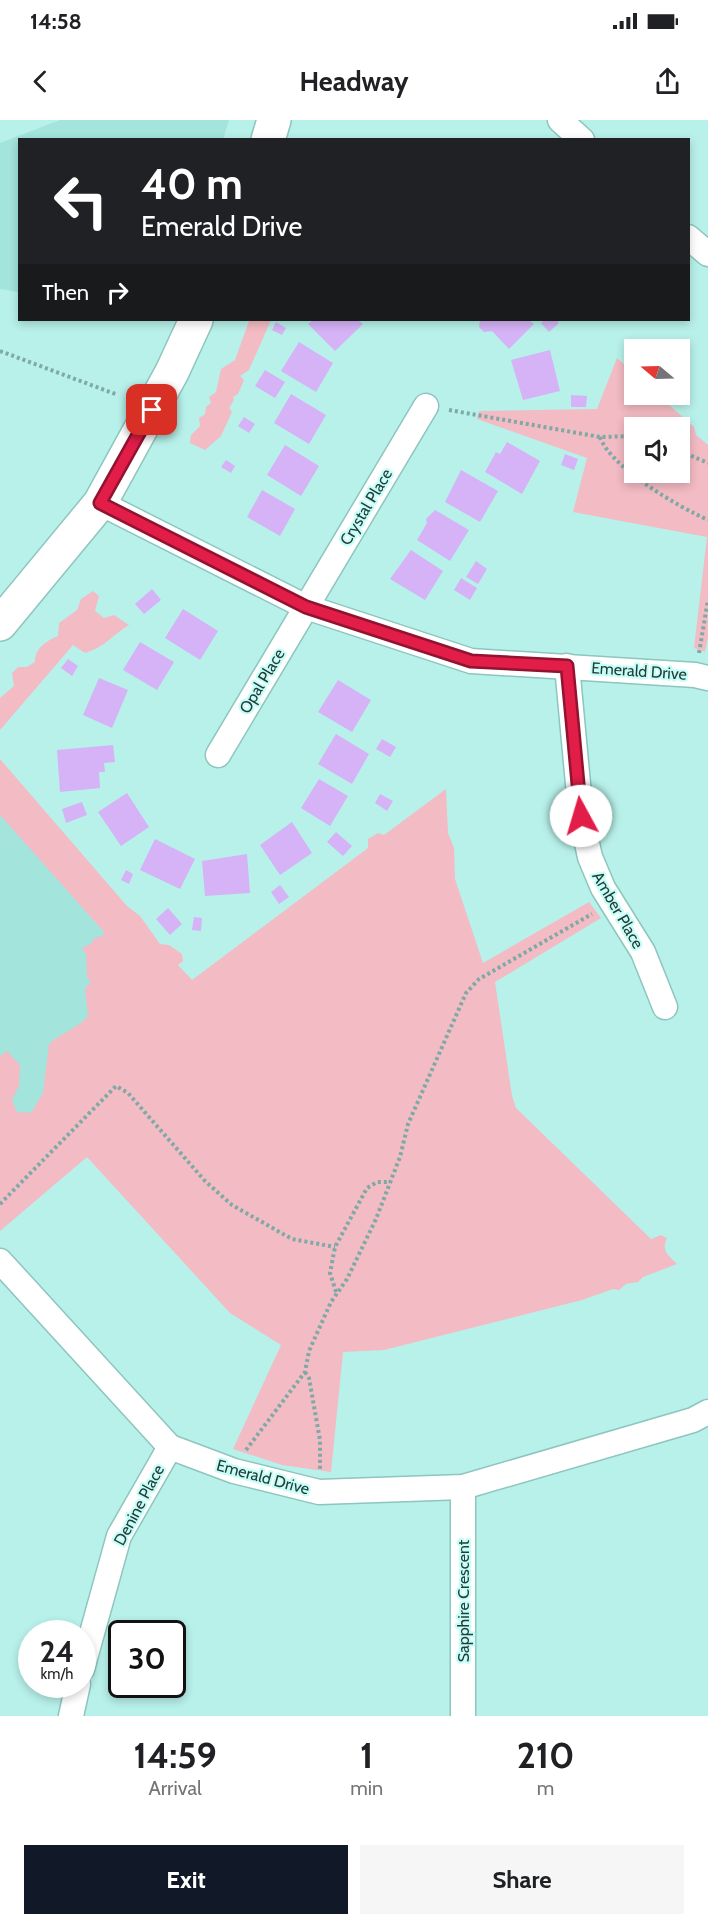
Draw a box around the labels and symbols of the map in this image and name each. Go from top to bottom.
north arrow [624,339,690,405]
pin [126,384,177,435]
street label: Crystal Place [336,465,396,549]
street label: Opal Place [235,645,289,717]
street label: Emerald Drive [591,658,687,684]
position arrow [549,784,613,848]
street label: Amber Place [588,868,648,952]
street label: Emerald Drive [214,1455,312,1499]
street label: Denine Place [110,1461,168,1549]
street label: Sapphire Crescent [454,1539,473,1662]
speed limit sign: 30 [108,1620,186,1698]

